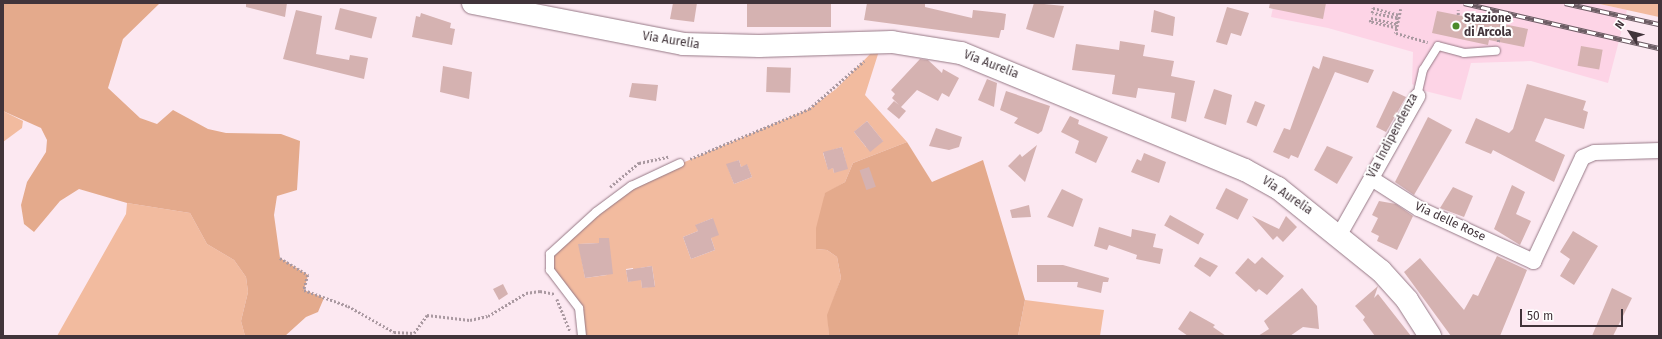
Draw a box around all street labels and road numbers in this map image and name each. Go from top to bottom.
street label: Via Aurelia [641,29,701,53]
street label: Via Aurelia [961,48,1021,82]
street label: Via Indipendenza [1365,91,1421,181]
street label: Via Aurelia [1259,174,1315,218]
street label: Via delle Rose [1412,199,1488,245]

